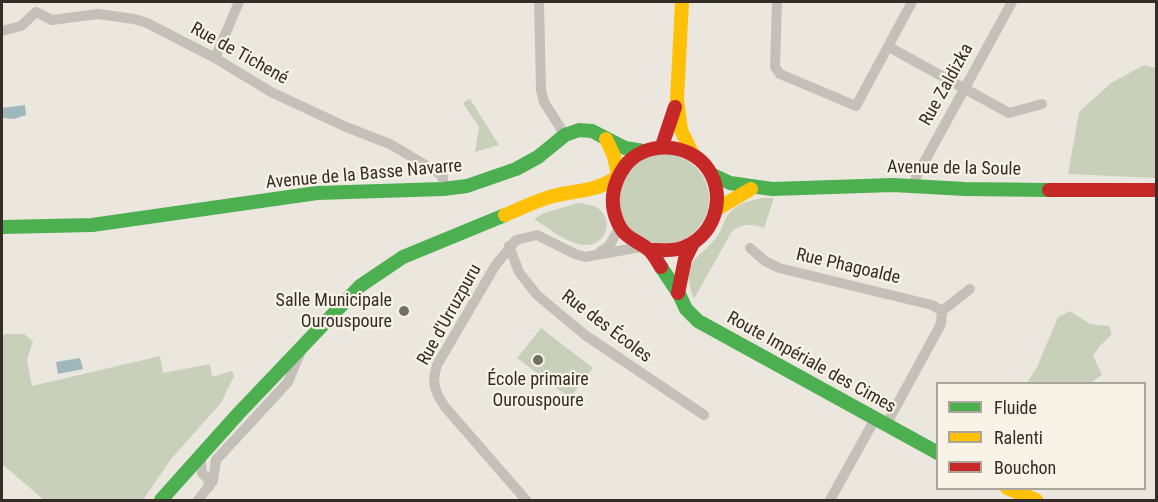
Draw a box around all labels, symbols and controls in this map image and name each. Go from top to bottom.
street label: Rue de Tichené [186,18,292,90]
street label: Rue Zaldizka [916,40,978,130]
street label: Avenue de la Basse Navarre [265,156,463,194]
street label: Avenue de la Soule [887,157,1021,181]
street label: Rue Phagoalde [794,245,902,289]
street label: Rue d'Urruzpuru [413,261,487,369]
street label: Rue des Écoles [557,286,655,368]
place label: Salle Municipale Ourouspoure [276,290,392,332]
marker: Salle Municipale Ourouspoure [397,304,411,318]
street label: Route Impériale des Cimes [723,308,899,418]
marker: École primaire Ourouspoure [531,353,545,367]
place label: École primaire Ourouspoure [487,369,589,412]
legend [936,382,1146,490]
text: Fluide [994,397,1037,418]
text: Ralenti [994,427,1043,448]
text: Bouchon [994,457,1056,478]

